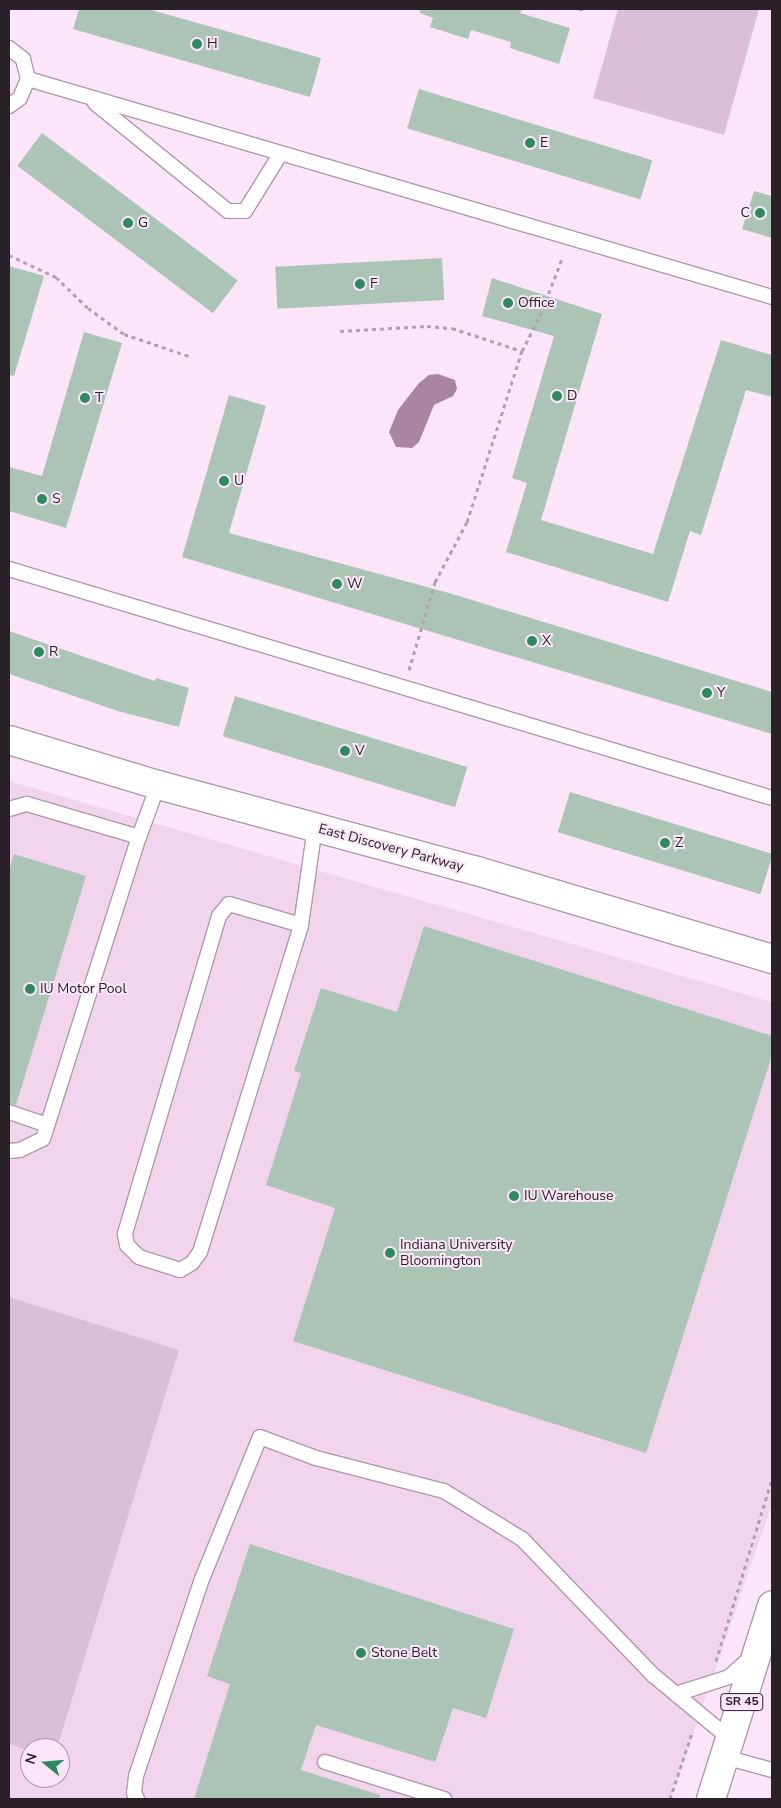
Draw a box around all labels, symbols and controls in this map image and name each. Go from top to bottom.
place label: H [207,36,218,52]
marker: H [191,38,203,50]
place label: E [540,135,548,151]
marker: E [524,137,536,149]
place label: C [741,205,750,221]
marker: C [754,207,766,219]
place label: G [138,215,148,231]
marker: G [122,217,134,229]
place label: F [370,276,378,292]
marker: F [354,278,366,290]
place label: Office [518,295,555,311]
marker: Office [502,297,514,309]
place label: D [567,388,577,404]
place label: T [95,390,103,406]
marker: D [551,390,563,402]
marker: T [79,392,91,404]
place label: U [234,473,244,489]
marker: U [218,475,230,487]
place label: S [52,491,61,507]
marker: S [36,493,48,505]
place label: W [347,576,362,592]
marker: W [331,578,343,590]
place label: X [542,633,551,649]
marker: X [526,635,538,647]
place label: R [49,644,58,660]
marker: R [33,646,45,658]
place label: Y [717,685,725,701]
marker: Y [701,687,713,699]
place label: V [355,743,365,759]
marker: V [339,745,351,757]
street label: East Discovery Parkway [317,821,465,875]
place label: Z [675,835,683,851]
marker: Z [659,837,671,849]
place label: IU Motor Pool [40,981,127,997]
marker: IU Motor Pool [24,983,36,995]
place label: IU Warehouse [524,1188,614,1204]
marker: IU Warehouse [508,1190,520,1202]
place label: Indiana University Bloomington [400,1237,512,1270]
marker: Indiana University Bloomington [384,1247,396,1259]
place label: Stone Belt [371,1645,437,1661]
marker: Stone Belt [355,1647,367,1659]
road number: SR 45 [720,1692,764,1711]
north arrow [20,1738,70,1788]
text: N [21,1751,42,1767]

